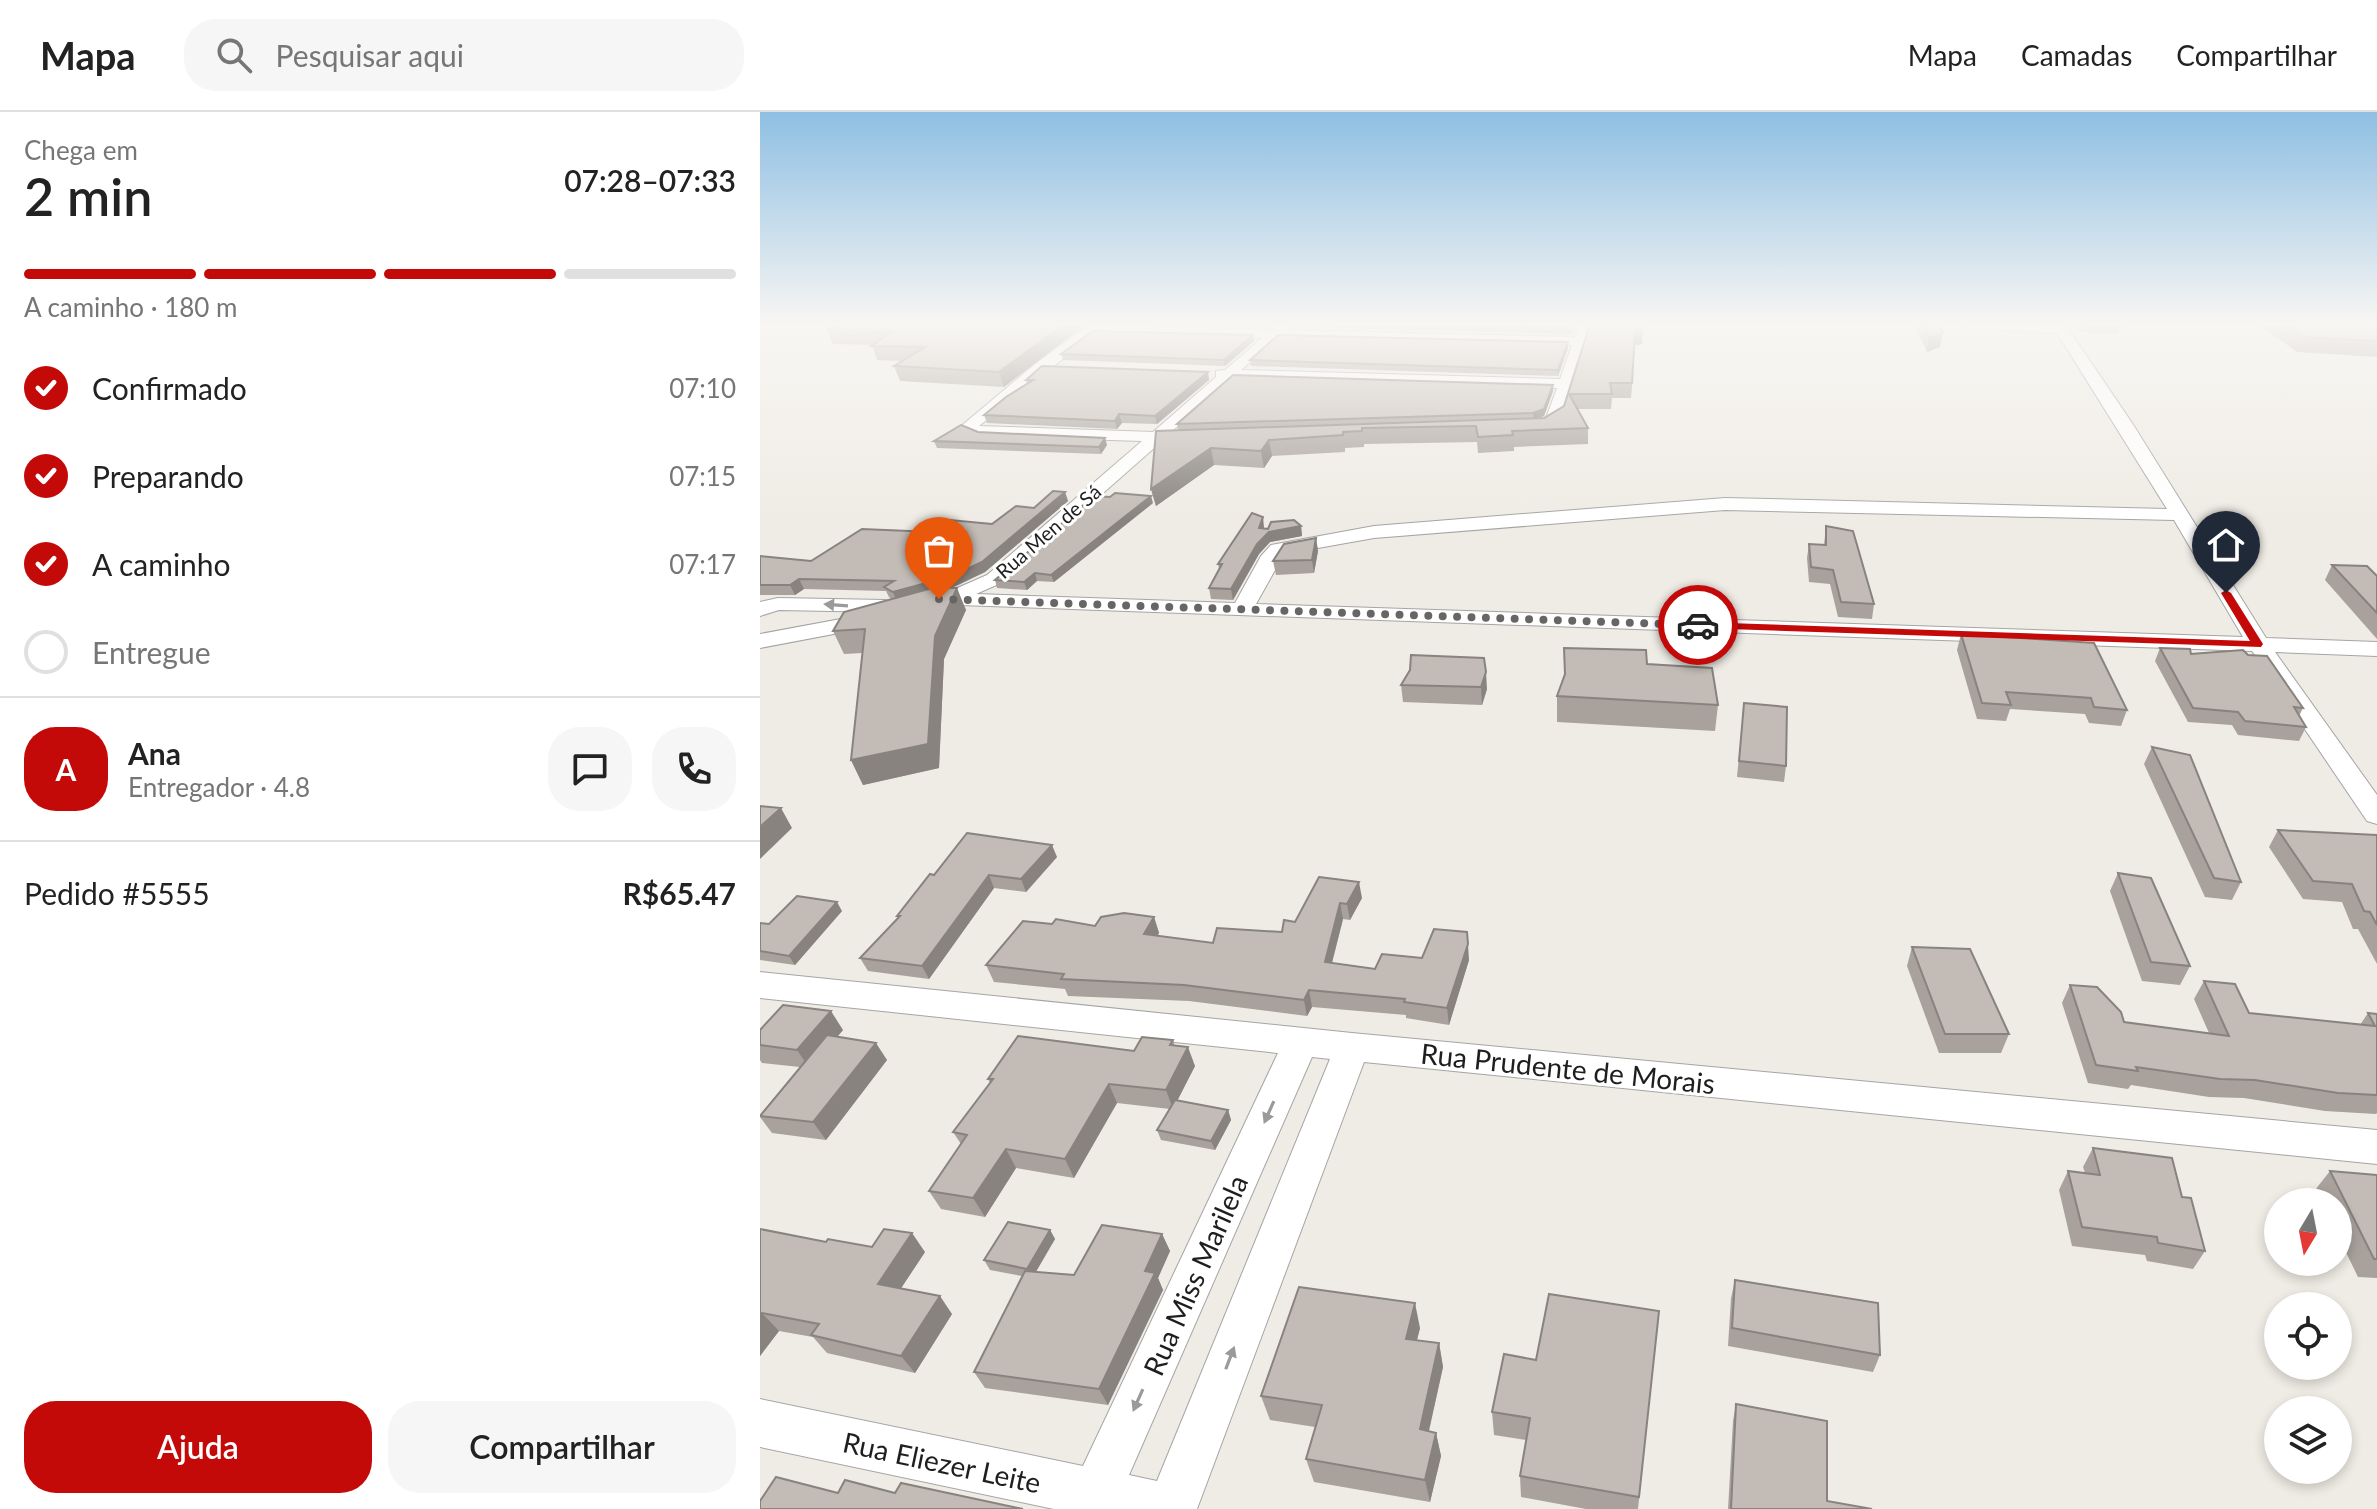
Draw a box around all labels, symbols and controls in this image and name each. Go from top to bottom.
search box [184,19,744,91]
text: Mapa [40,32,136,78]
icon: search [212,33,256,77]
text: Pesquisar aqui [276,37,464,73]
text: Mapa [1908,38,1977,72]
text: Camadas [2021,38,2132,72]
text: Compartilhar [2176,38,2337,72]
text: Chega em [24,134,138,166]
text: 07:28–07:33 [564,162,736,198]
text: 2 min [24,165,152,227]
text: A caminho · 180 m [24,291,237,323]
icon: check [24,366,68,410]
text: Confirmado [92,370,247,406]
text: 07:10 [669,372,736,404]
icon: check [24,454,68,498]
text: Preparando [92,458,244,494]
text: 07:15 [669,460,736,492]
street label: Rua Men de Sá [991,479,1105,583]
pin [2192,511,2260,593]
pin [905,517,973,599]
icon: home [2204,523,2248,567]
icon: bag [917,529,961,573]
icon: check [24,542,68,586]
text: A caminho [92,546,231,582]
text: 07:17 [669,548,736,580]
courier [1658,585,1738,665]
one-way arrow [823,598,848,611]
icon: car [1676,603,1720,647]
text: Entregue [92,634,211,670]
button: chat [548,727,632,811]
button: phone [652,727,736,811]
text: Ana [128,735,181,771]
text: A [56,751,76,787]
text: Entregador · 4.8 [128,771,310,803]
text: Pedido #5555 [24,875,210,911]
text: R$65.47 [623,875,736,911]
street label: Rua Prudente de Morais [1419,1036,1717,1100]
one-way arrow [1262,1100,1276,1124]
street label: Rua Miss Marilela [1136,1169,1254,1381]
north arrow [2264,1188,2352,1276]
map controls [2264,1188,2352,1484]
button: locate [2264,1292,2352,1380]
one-way arrow [1224,1346,1237,1370]
one-way arrow [1132,1388,1145,1412]
button: layers [2264,1396,2352,1484]
button: Ajuda [24,1401,372,1493]
button: Compartilhar [388,1401,736,1493]
street label: Rua Eliezer Leite [840,1424,1044,1500]

